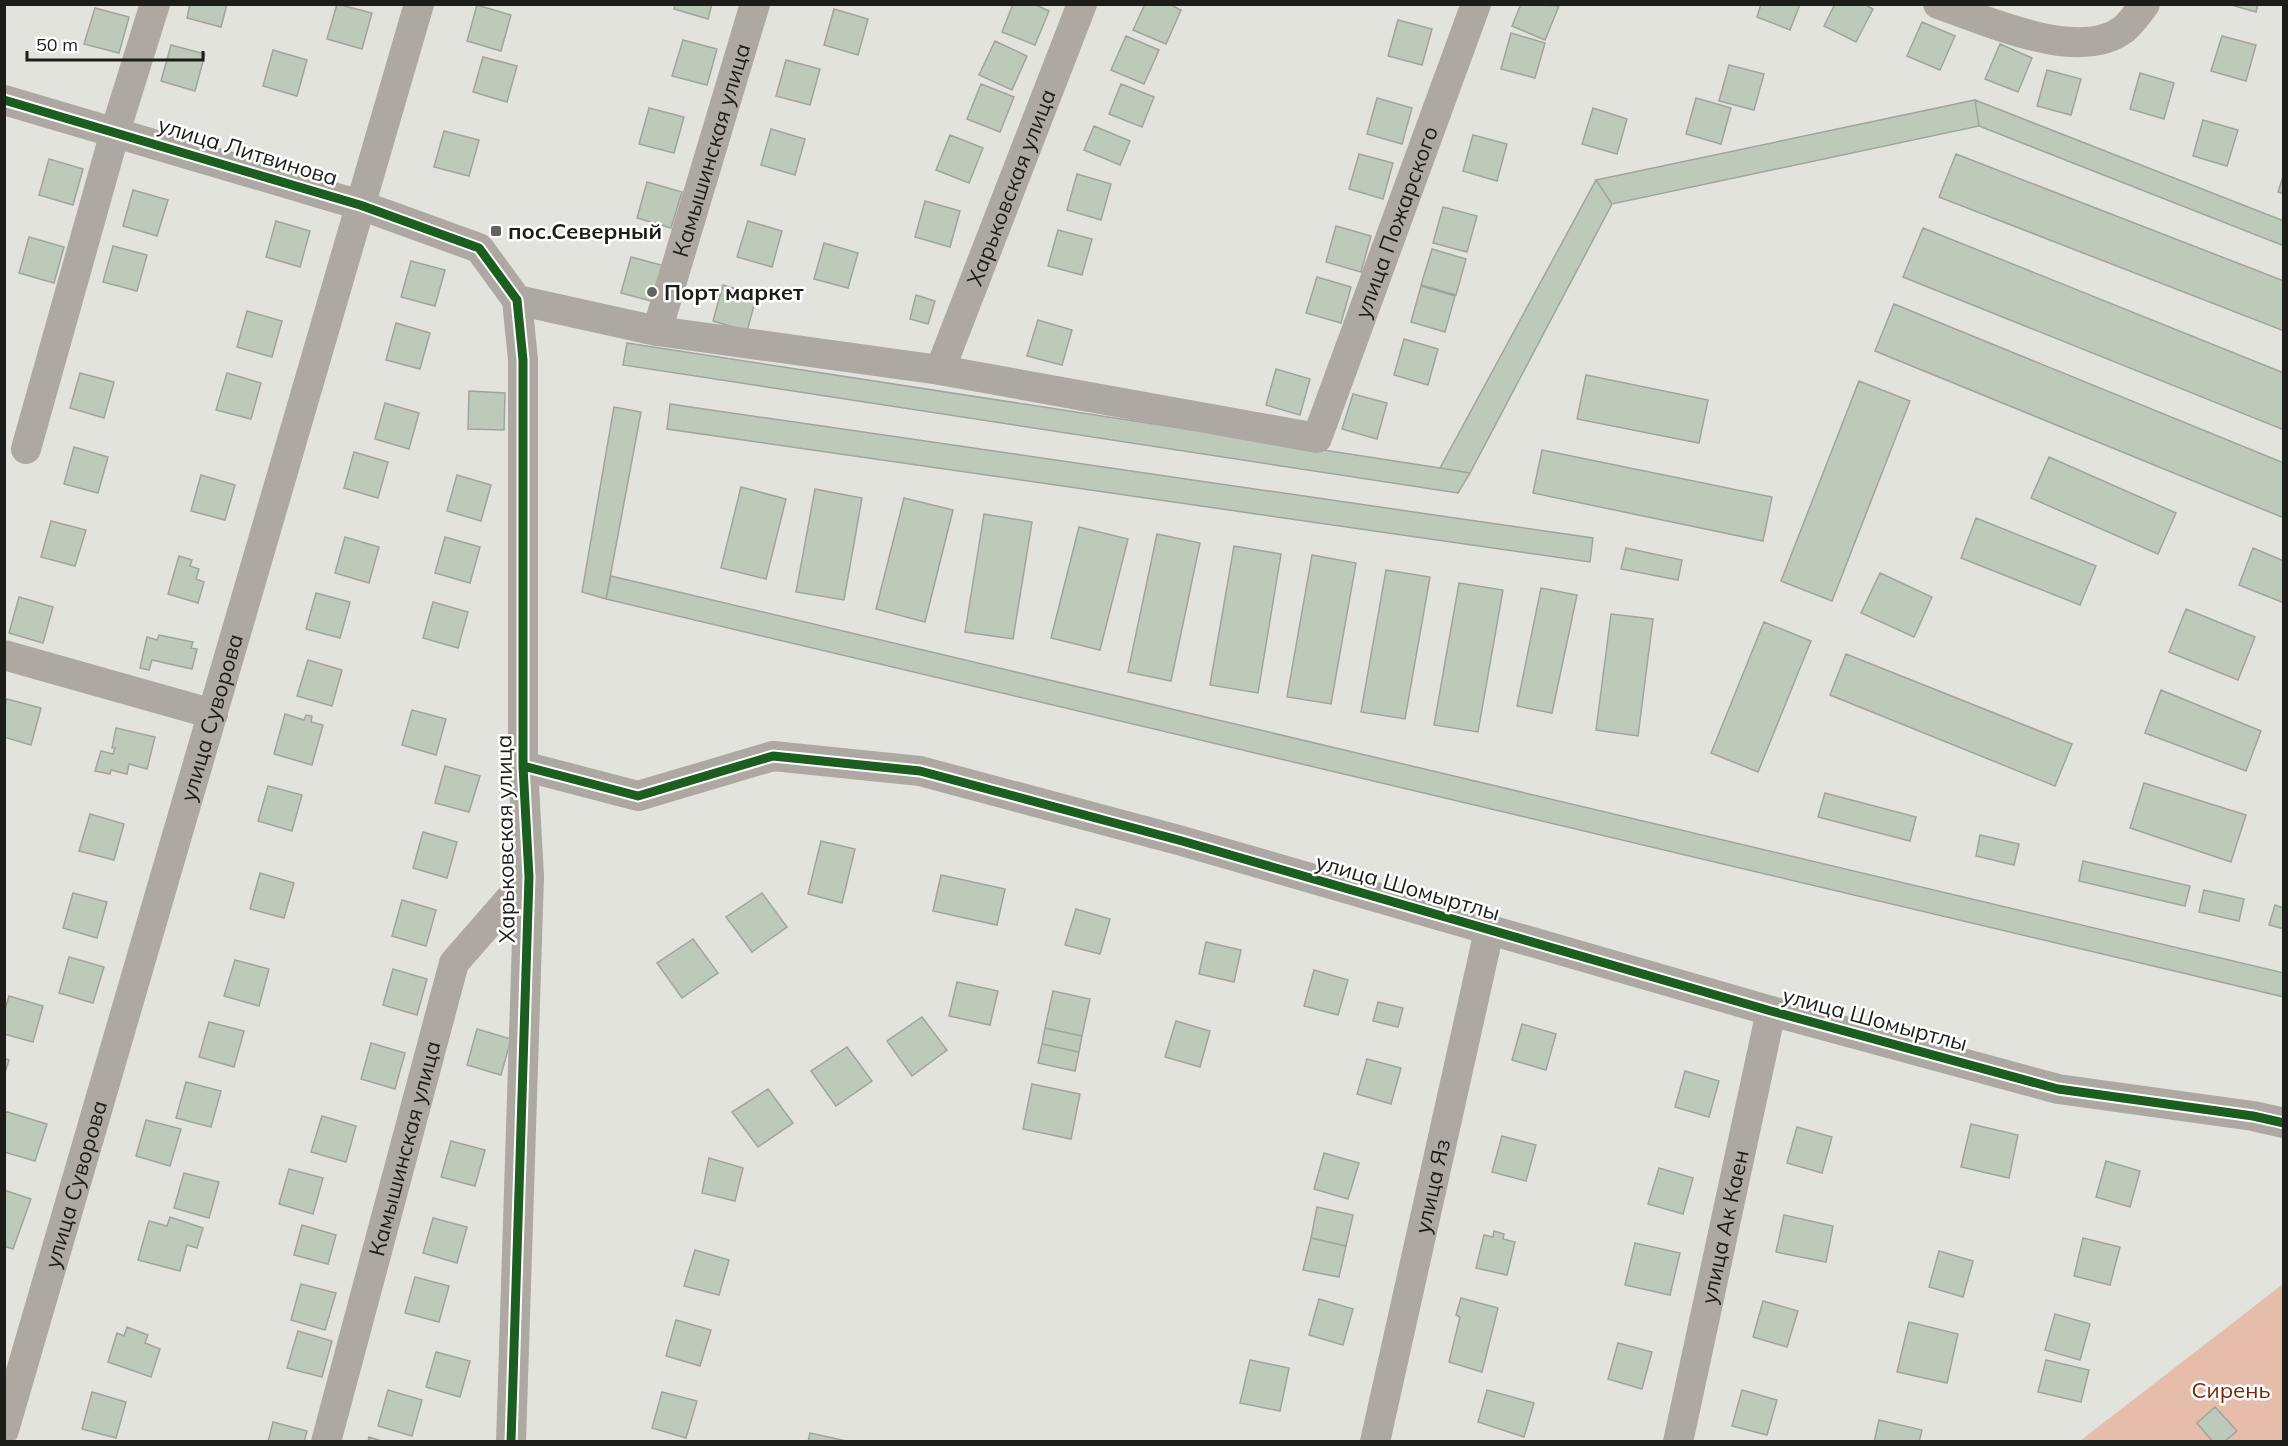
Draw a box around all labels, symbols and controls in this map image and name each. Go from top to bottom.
scale bar [27,24,202,62]
text: 50 m [36,33,78,56]
street label: Камышинская улица [666,40,756,260]
street label: Харьковская улица [960,85,1062,290]
street label: улица Литвинова [155,110,341,192]
street label: улица Пожарского [1348,122,1444,322]
place label: пос.Северный [508,217,662,245]
marker: пос.Северный [489,224,503,238]
place label: Порт маркет [664,278,804,306]
marker: Порт маркет [645,285,659,299]
street label: улица Суворова [174,630,249,805]
street label: Харьковская улица [489,735,521,943]
street label: улица Шомыртлы [1313,847,1503,927]
street label: улица Шомыртлы [1779,981,1971,1057]
street label: Камышинская улица [362,1038,447,1259]
street label: улица Суворова [38,1097,113,1271]
street label: улица Яз [1408,1136,1456,1236]
street label: улица Ак Каен [1694,1147,1755,1307]
park label: Сирень [2192,1376,2270,1404]

